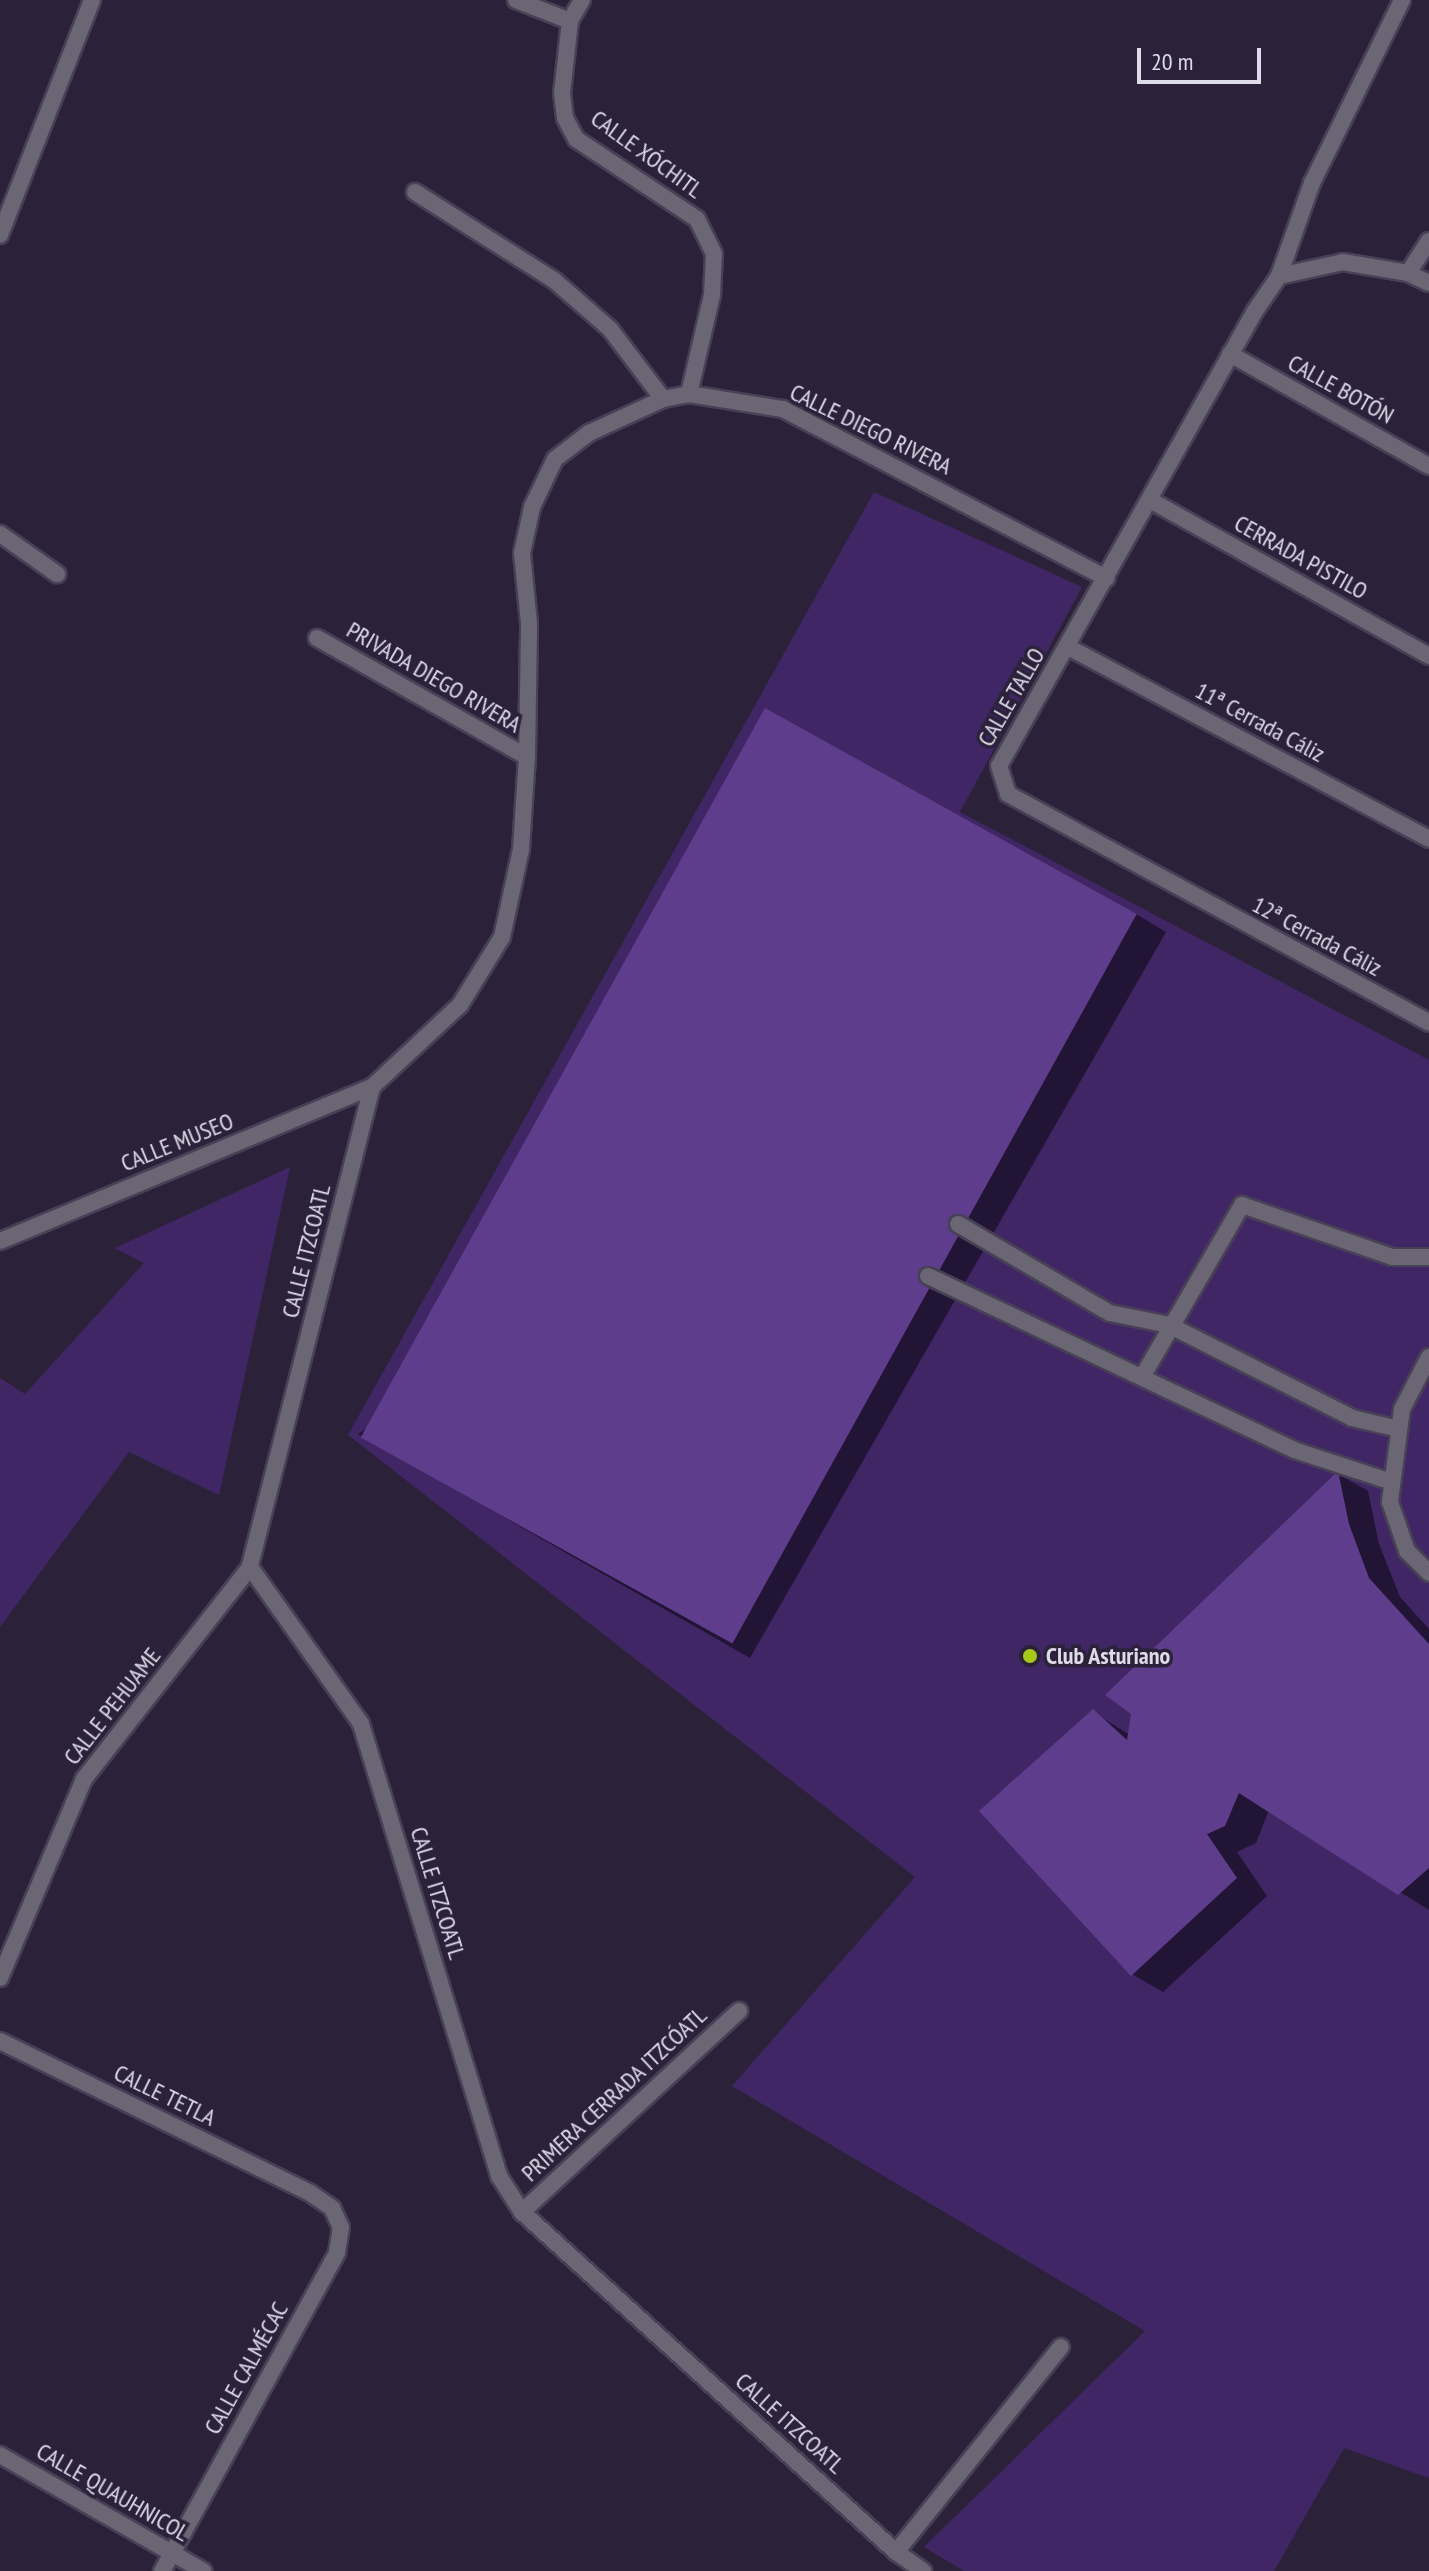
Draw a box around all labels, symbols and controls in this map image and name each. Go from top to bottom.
scale bar [1141,32,1265,82]
text: 20 m [1151,46,1193,77]
street label: CALLE XÓCHITL [585,104,709,204]
street label: CALLE BOTÓN [1283,348,1399,430]
street label: CALLE DIEGO RIVERA [785,377,957,481]
street label: CERRADA PISTILO [1229,508,1373,606]
street label: PRIVADA DIEGO RIVERA [341,615,527,739]
street label: CALLE TALLO [971,642,1051,752]
street label: 11ª Cerrada Cáliz [1190,676,1330,768]
street label: 12ª Cerrada Cáliz [1247,890,1387,982]
street label: CALLE MUSEO [117,1106,237,1178]
street label: CALLE ITZCOATL [276,1181,336,1321]
street label: CALLE PEHUAME [57,1642,167,1770]
place label: Club Asturiano [1046,1642,1171,1670]
marker: Club Asturiano [1021,1647,1039,1665]
street label: CALLE ITZCOATL [404,1823,472,1963]
street label: PRIMERA CERRADA ITZCÓATL [515,2000,713,2188]
street label: CALLE TETLA [109,2058,221,2132]
street label: CALLE CALMÉCAC [198,2297,294,2439]
street label: CALLE ITZCOATL [730,2367,850,2479]
street label: CALLE QUAUHNICOL [32,2437,194,2547]

